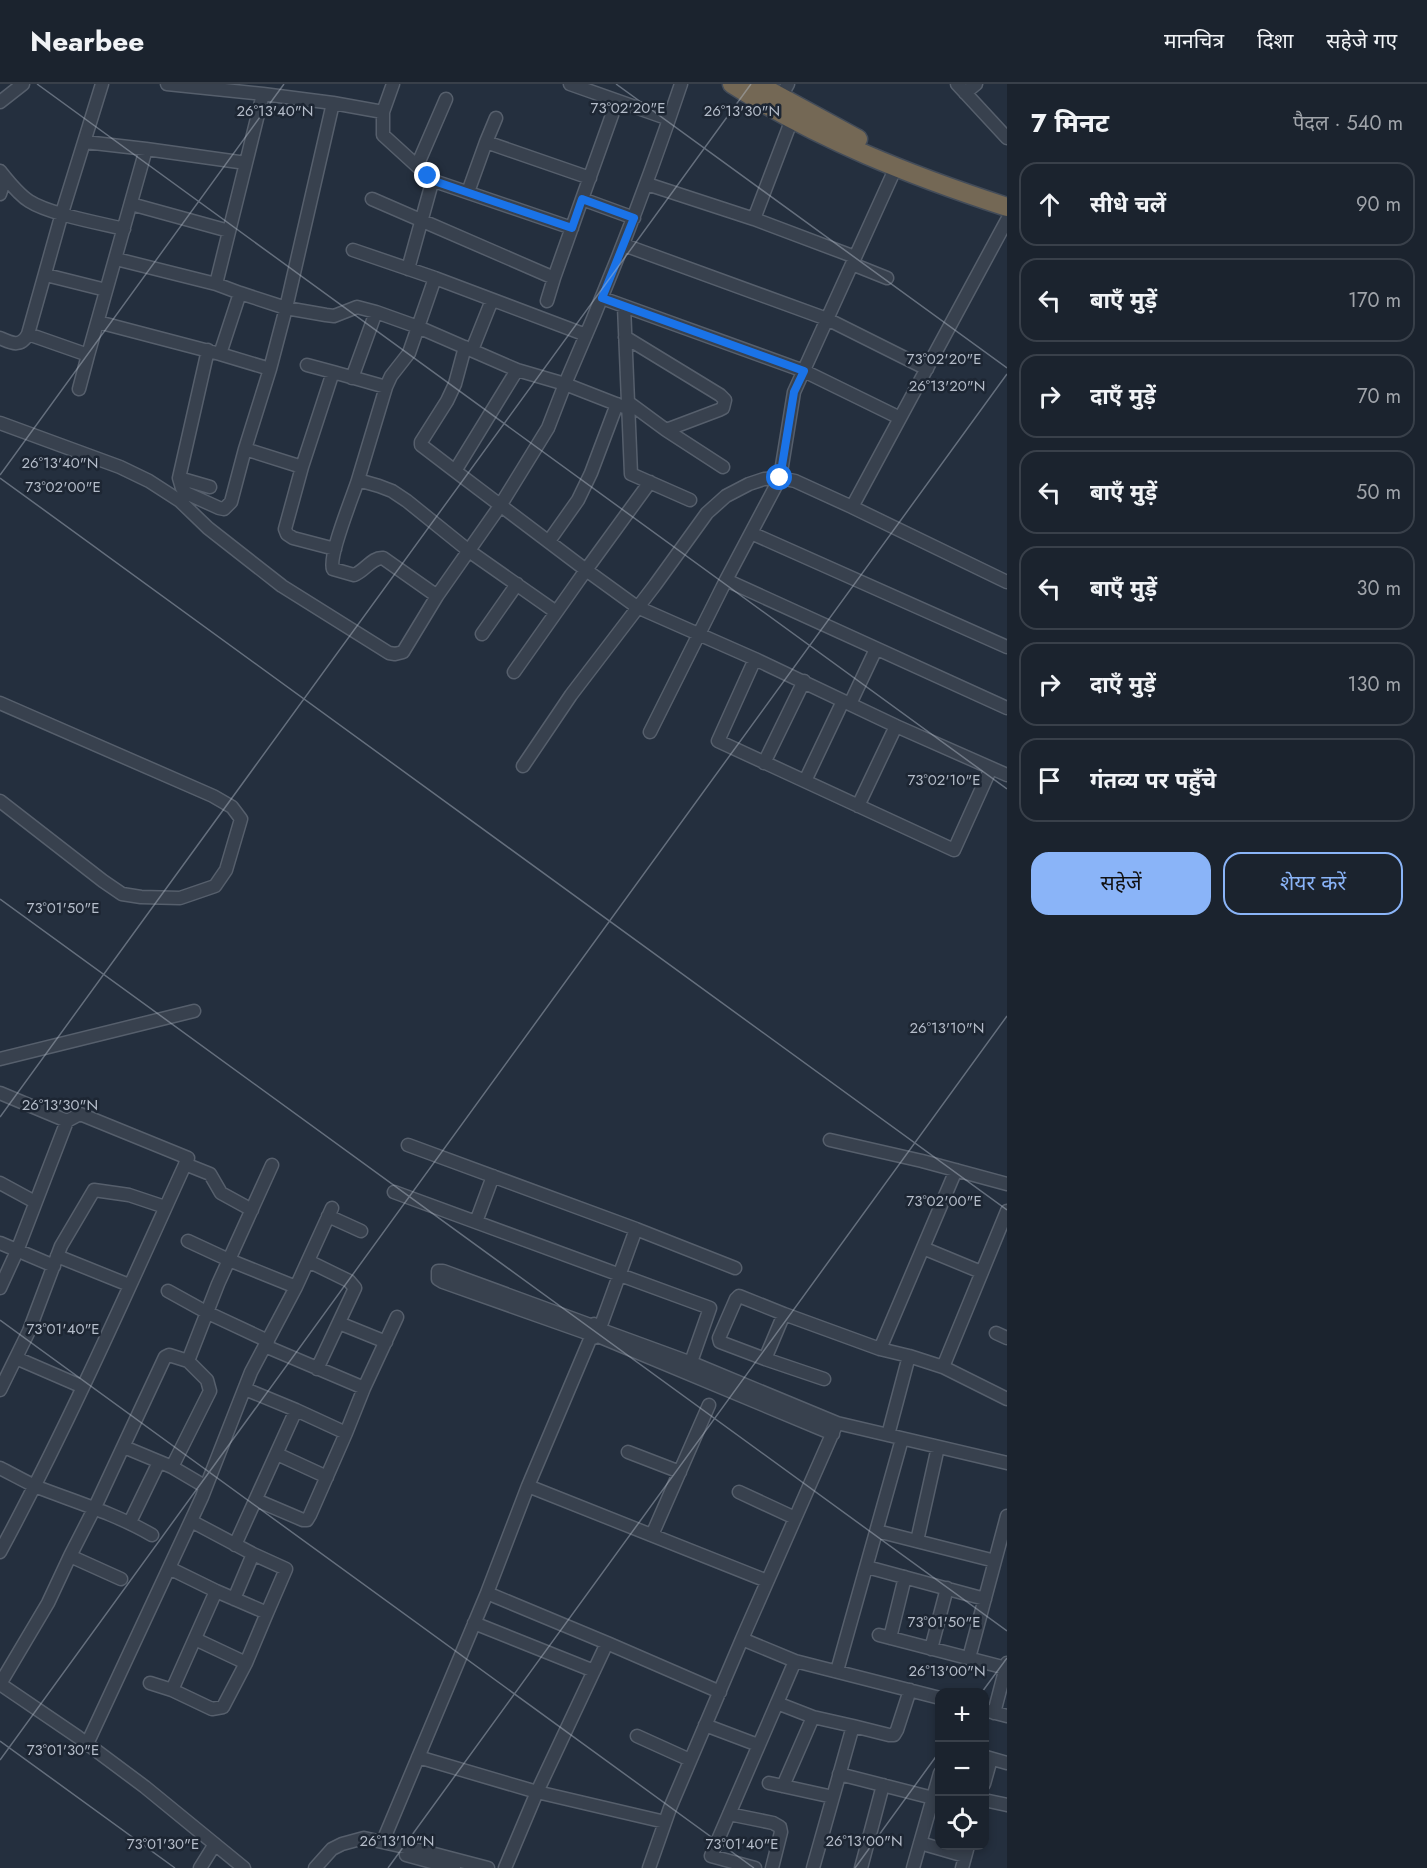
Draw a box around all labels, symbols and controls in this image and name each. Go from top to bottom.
text: Nearbee [30,21,144,62]
text: मानचित्र [1164,26,1224,56]
text: दिशा [1257,26,1293,56]
text: सहेजे गए [1326,26,1397,56]
text: 73°02'20"E [591,97,665,119]
text: 26°13'40"N [237,100,313,122]
text: 26°13'30"N [704,100,780,122]
text: 7 मिनट [1031,104,1109,142]
text: पैदल · 540 m [1293,109,1403,138]
route end [414,162,440,188]
icon: ahead [1033,188,1066,221]
text: सीधे चलें [1090,188,1166,220]
text: 90 m [1356,190,1401,219]
icon: left [1033,284,1066,317]
text: बाएँ मुड़ें [1090,284,1157,316]
text: 170 m [1348,286,1401,315]
text: 73°02'20"E [907,348,981,370]
text: 26°13'20"N [909,375,985,397]
icon: right [1033,380,1066,413]
text: दाएँ मुड़ें [1090,380,1156,412]
text: 70 m [1357,382,1401,411]
text: 26°13'40"N [22,452,98,474]
route start [766,464,792,490]
text: 73°02'00"E [25,476,101,498]
icon: left [1033,476,1066,509]
text: बाएँ मुड़ें [1090,476,1157,508]
text: 50 m [1356,478,1401,507]
icon: left [1033,572,1066,605]
text: बाएँ मुड़ें [1090,572,1157,604]
text: 30 m [1356,574,1401,603]
icon: right [1033,668,1066,701]
text: दाएँ मुड़ें [1090,668,1156,700]
text: 130 m [1347,670,1401,699]
icon: arrive [1033,764,1066,797]
text: गंतव्य पर पहुँचे [1090,764,1216,796]
text: 73°02'10"E [907,769,981,791]
button: सहेजें [1031,852,1211,915]
button: शेयर करें [1223,852,1403,915]
text: 73°01'50"E [27,897,99,919]
text: 26°13'10"N [910,1017,984,1039]
text: 26°13'30"N [22,1094,98,1116]
text: 73°02'00"E [906,1190,982,1212]
text: 73°01'40"E [26,1318,100,1340]
text: 73°01'50"E [908,1611,980,1633]
text: 26°13'00"N [908,1660,986,1682]
map controls [935,1688,989,1850]
button: + [935,1688,989,1742]
text: 73°01'30"E [27,1739,99,1761]
button: − [935,1742,989,1796]
button: locate [935,1796,989,1850]
text: 26°13'10"N [360,1830,434,1852]
text: 26°13'00"N [825,1830,903,1852]
text: 73°01'30"E [127,1833,199,1855]
text: 73°01'40"E [705,1833,779,1855]

